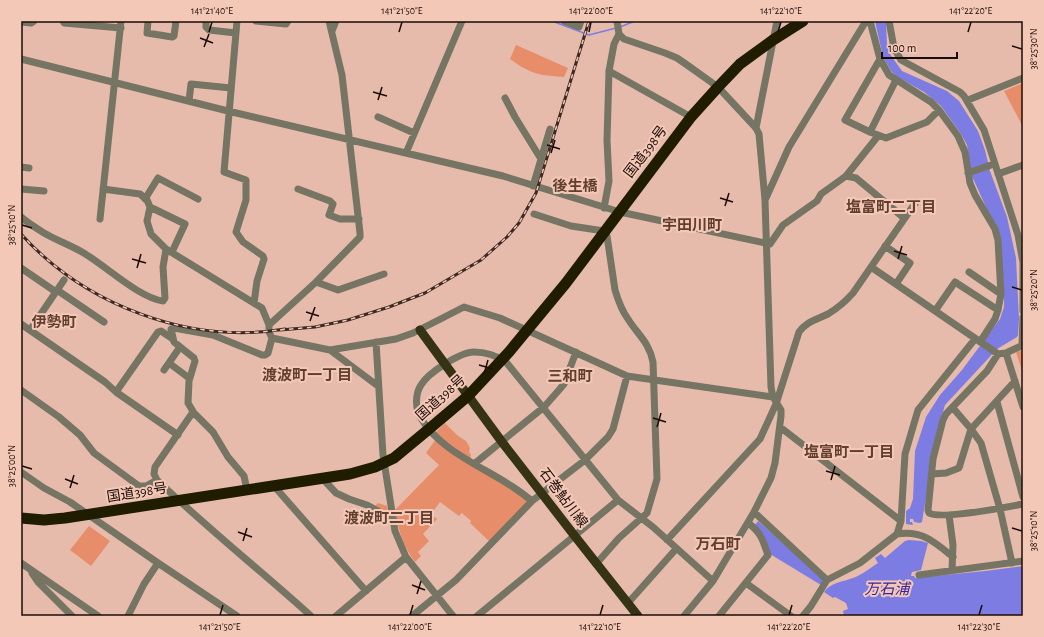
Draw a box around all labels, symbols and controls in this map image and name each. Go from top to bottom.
text: 141°21'40"E [191,6,233,16]
text: 141°21'50"E [381,6,423,16]
text: 141°22'00"E [569,6,613,16]
text: 141°22'10"E [760,6,802,16]
text: 141°22'20"E [950,6,993,16]
text: 38°25'30"N [1029,28,1039,70]
scale bar [882,34,957,60]
text: 100 m [888,42,916,54]
street label: 国道398号 [621,123,670,181]
district label: 後生橋 [552,178,598,194]
district label: 塩富町二丁目 [846,198,936,215]
text: 38°25'10"N [7,205,17,245]
district label: 宇田川町 [662,217,722,233]
text: 38°25'20"N [1029,269,1039,311]
district label: 伊勢町 [31,314,77,330]
district label: 渡波町一丁目 [262,367,352,383]
district label: 三和町 [547,368,593,384]
street label: 国道398号 [413,372,468,424]
district label: 塩富町一丁目 [804,443,894,460]
text: 38°25'00"N [7,445,17,487]
street label: 石巻鮎川線 [536,465,591,530]
street label: 国道398号 [106,480,168,505]
district label: 渡波町二丁目 [344,510,434,526]
text: 38°25'10"N [1029,511,1039,551]
district label: 万石町 [695,537,741,552]
water label: 万石浦 [864,581,911,597]
text: 141°21'50"E [199,622,241,632]
text: 141°22'00"E [388,622,432,632]
text: 141°22'10"E [579,622,621,632]
text: 141°22'20"E [768,622,811,632]
text: 141°22'30"E [958,622,1000,632]

